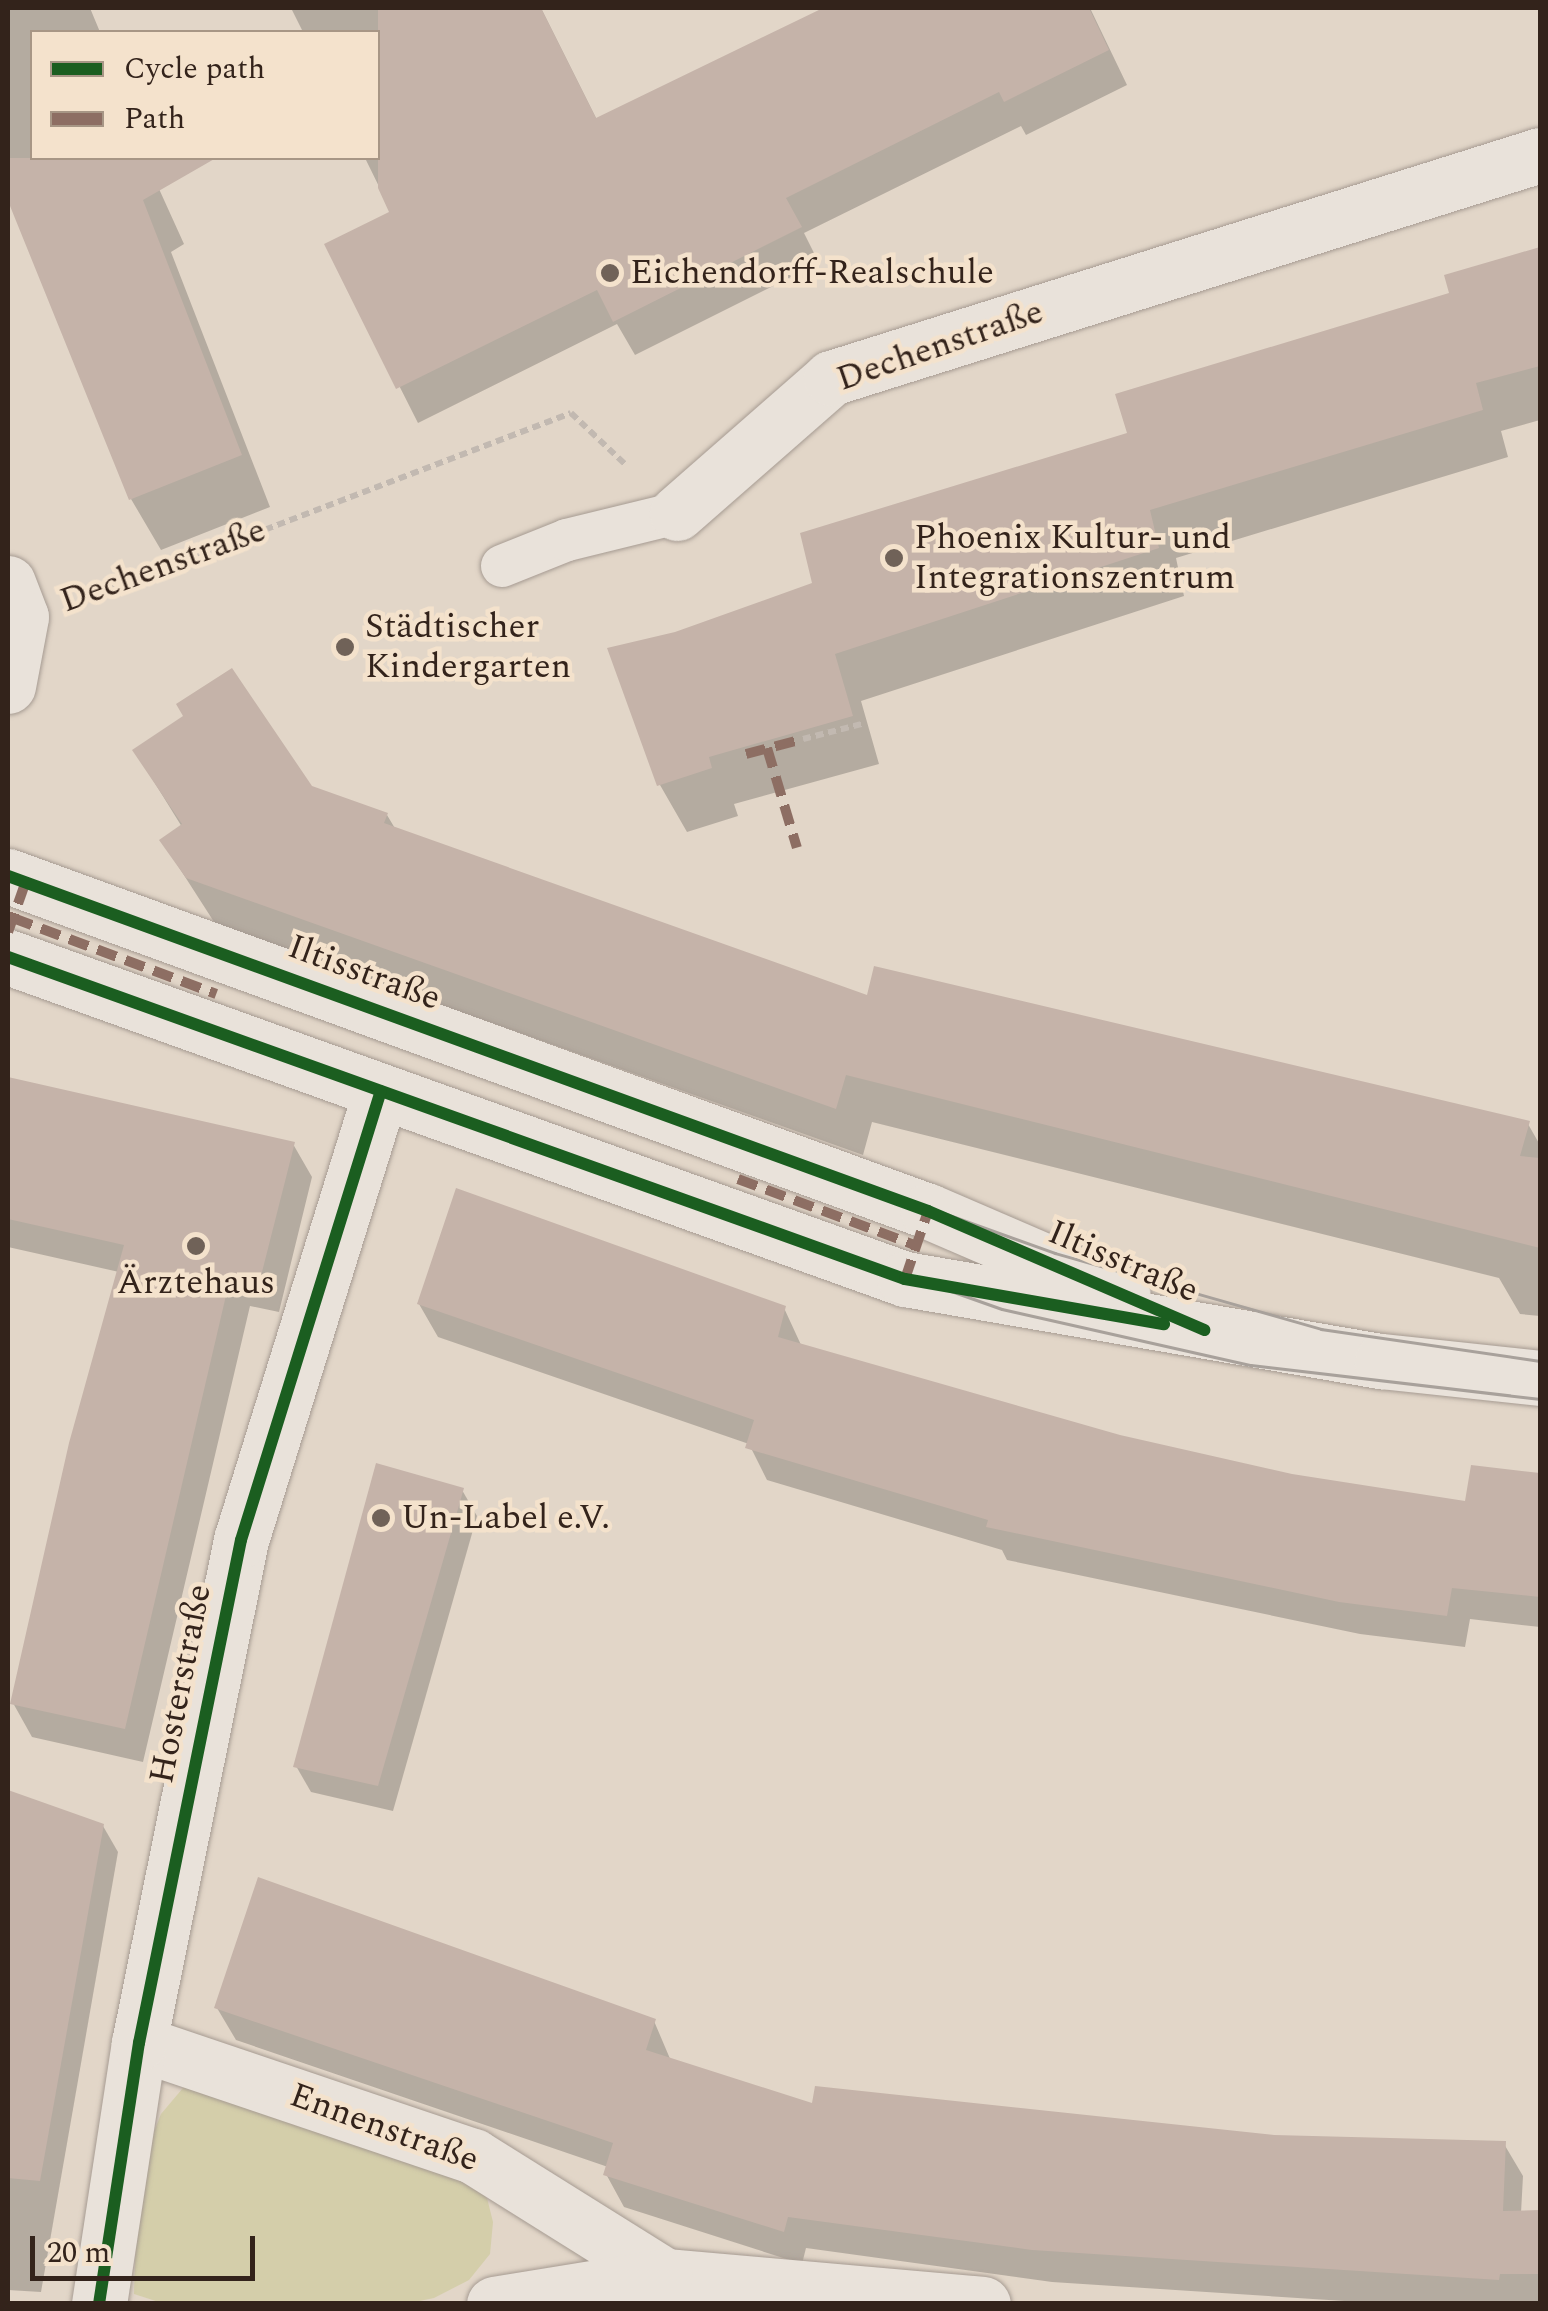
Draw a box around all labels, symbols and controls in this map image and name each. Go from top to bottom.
legend [30,30,380,160]
text: Cycle path [124,46,265,92]
text: Path [124,96,185,142]
place label: Eichendorff-Realschule [630,252,994,294]
marker: Eichendorff-Realschule [599,262,621,284]
street label: Dechenstraße [831,291,1049,401]
street label: Dechenstraße [55,509,271,623]
place label: Phoenix Kultur- und Integrationszentrum [914,517,1235,599]
marker: Phoenix Kultur- und Integrationszentrum [883,547,905,569]
place label: Städtischer Kindergarten [365,606,571,688]
marker: Städtischer Kindergarten [334,636,356,658]
street label: Iltisstraße [282,926,446,1020]
street label: Iltisstraße [1042,1212,1204,1312]
marker: Ärztehaus [185,1235,207,1257]
place label: Ärztehaus [117,1262,275,1304]
place label: Un-Label e.V. [401,1497,610,1539]
marker: Un-Label e.V. [370,1507,392,1529]
street label: Hosterstraße [141,1581,221,1787]
street label: Ennenstraße [284,2074,484,2182]
scale bar [35,2216,260,2278]
text: 20 m [47,2230,110,2276]

